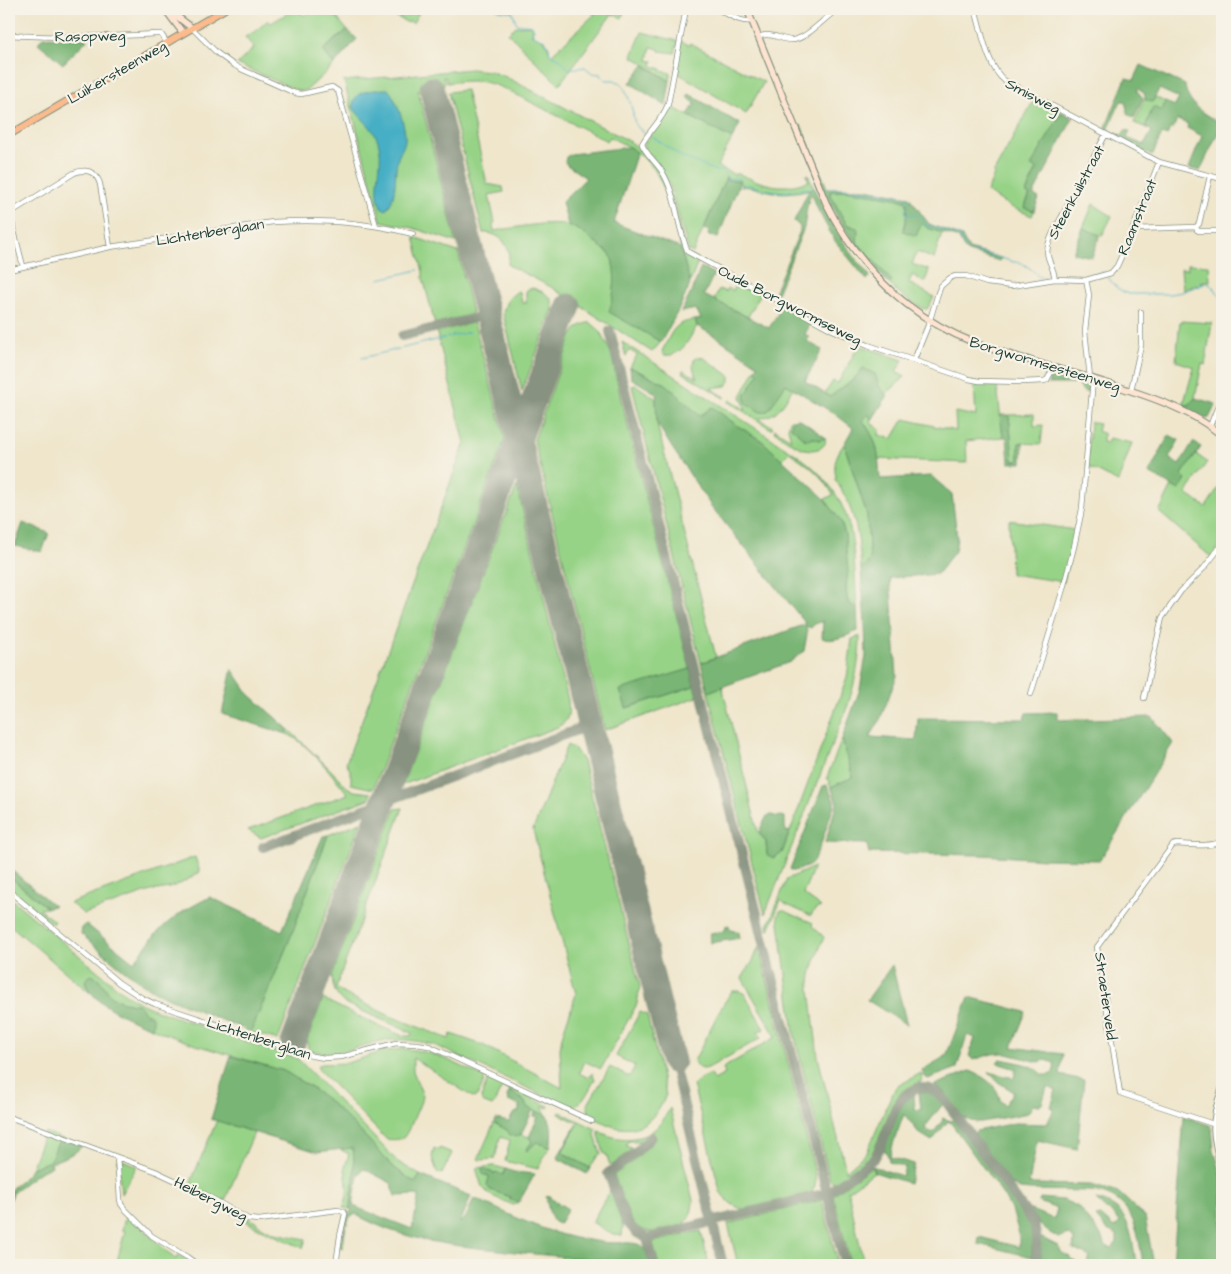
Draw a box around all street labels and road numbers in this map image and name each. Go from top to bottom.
street label: Rasopweg [55,25,126,49]
street label: Luikersteenweg [64,35,171,110]
street label: Smisweg [1001,73,1064,121]
street label: Steenkuilstraat [1043,141,1110,243]
street label: Raamstraat [1113,176,1162,259]
street label: Lichtenberglaan [155,214,266,252]
street label: Oude Borgwormseweg [714,260,865,352]
street label: Borgwormsesteenweg [967,332,1123,398]
street label: Straeterveld [1089,951,1122,1041]
street label: Lichtenberglaan [203,1012,314,1066]
street label: Heibergweg [170,1172,251,1228]

